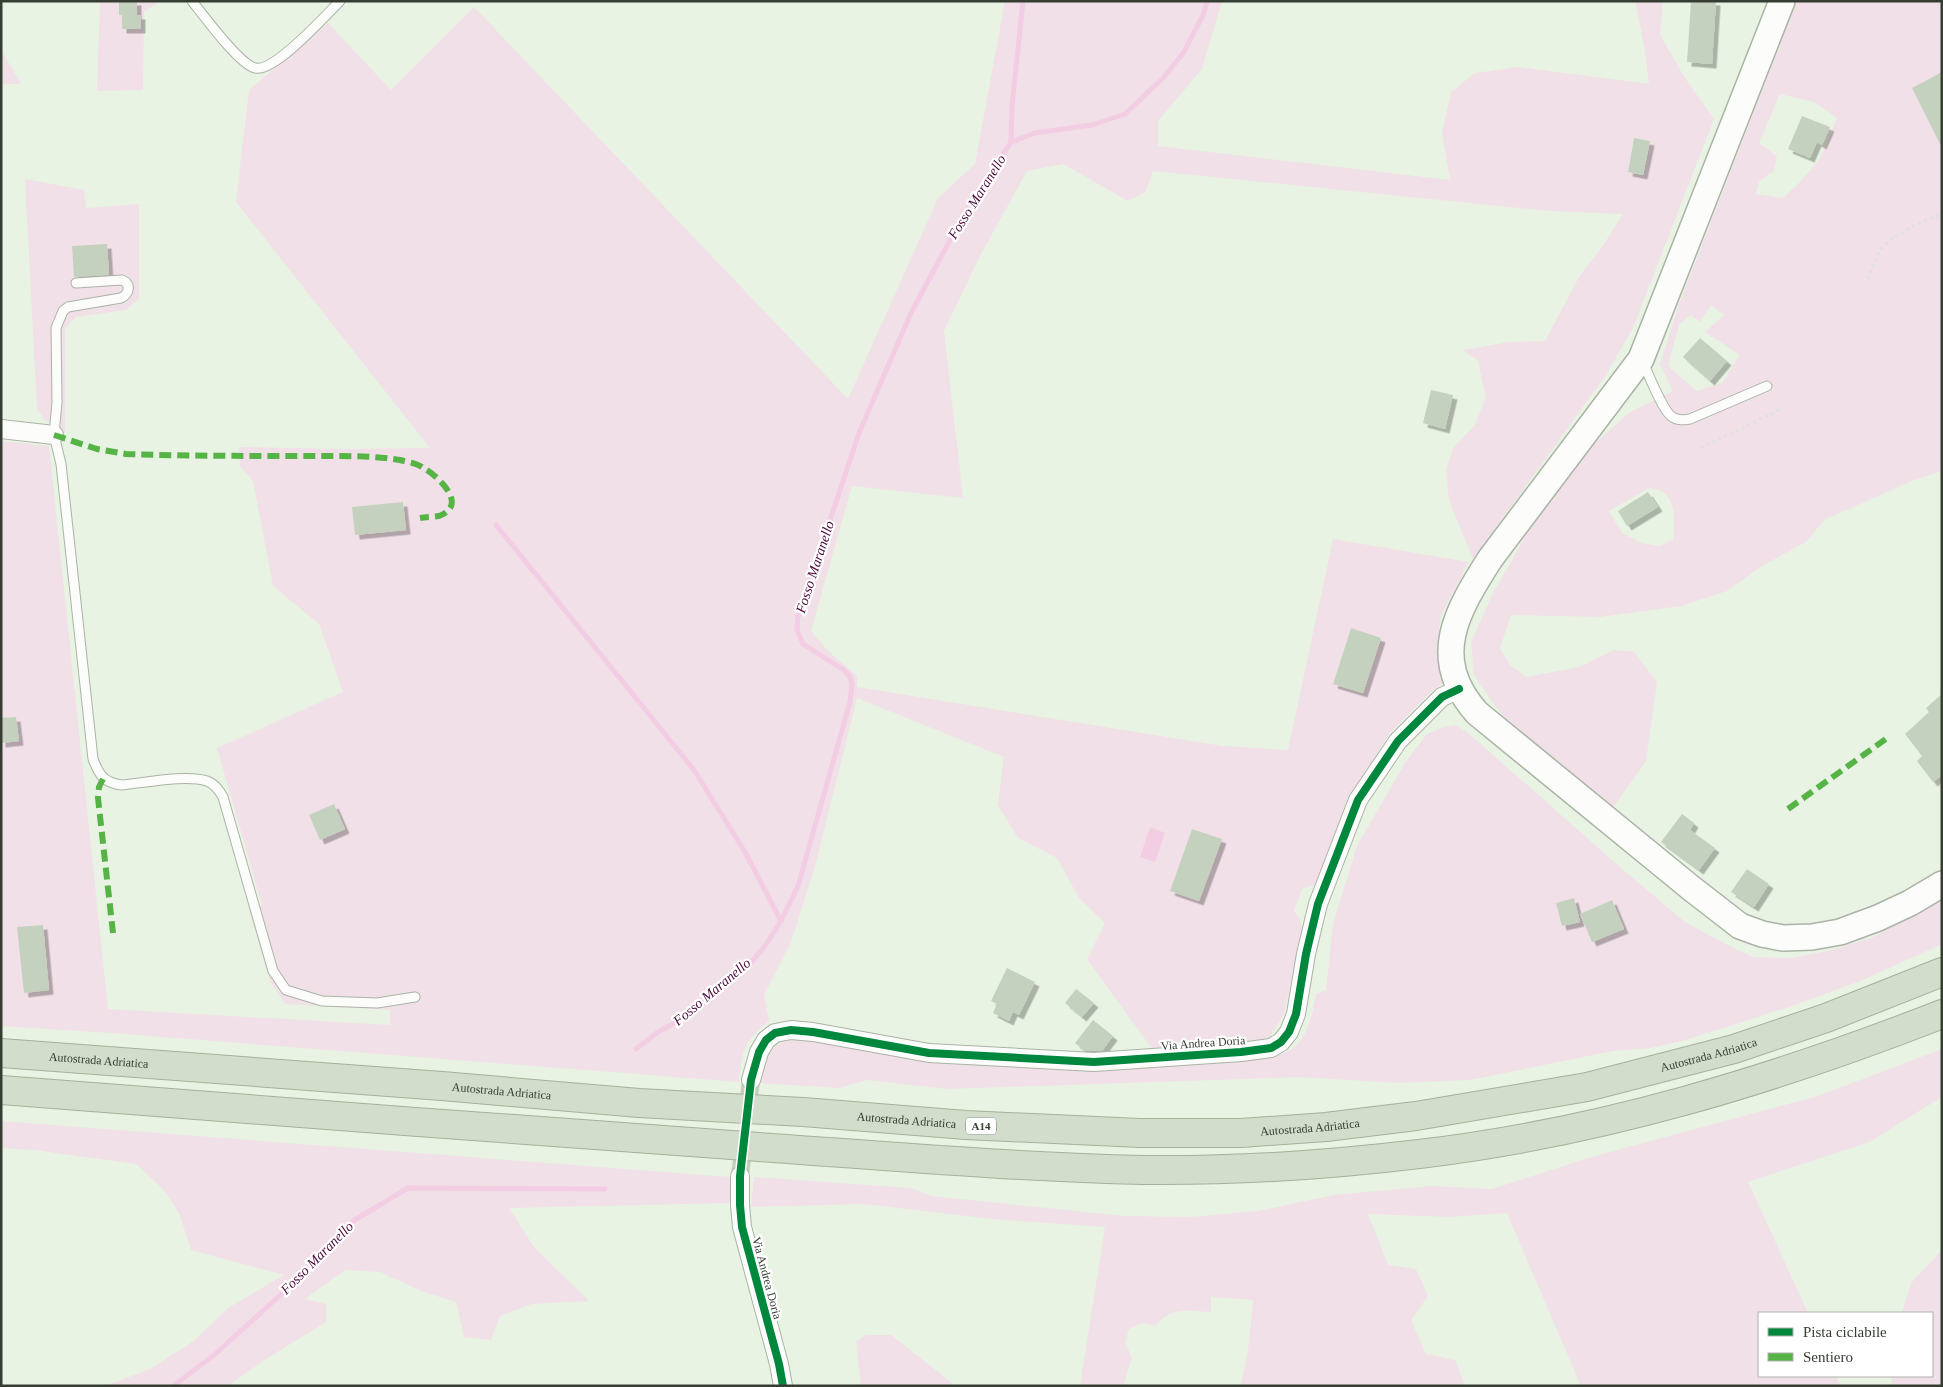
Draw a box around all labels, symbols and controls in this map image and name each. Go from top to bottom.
water label: Fosso Maranello [945,152,1009,243]
water label: Fosso Maranello [793,519,837,616]
water label: Fosso Maranello [670,955,754,1029]
street label: Via Andrea Doria [1160,1033,1246,1053]
street label: Autostrada Adriatica [1659,1035,1759,1075]
street label: Autostrada Adriatica [48,1050,150,1071]
street label: Autostrada Adriatica [451,1080,552,1102]
street label: Autostrada Adriatica [856,1109,957,1131]
street label: Autostrada Adriatica [1260,1116,1361,1139]
road number: A14 [966,1118,996,1134]
water label: Fosso Maranello [277,1219,356,1298]
street label: Via Andrea Doria [749,1235,785,1321]
legend [1758,1312,1933,1377]
text: Pista ciclabile [1803,1324,1887,1340]
text: Sentiero [1803,1349,1853,1365]

